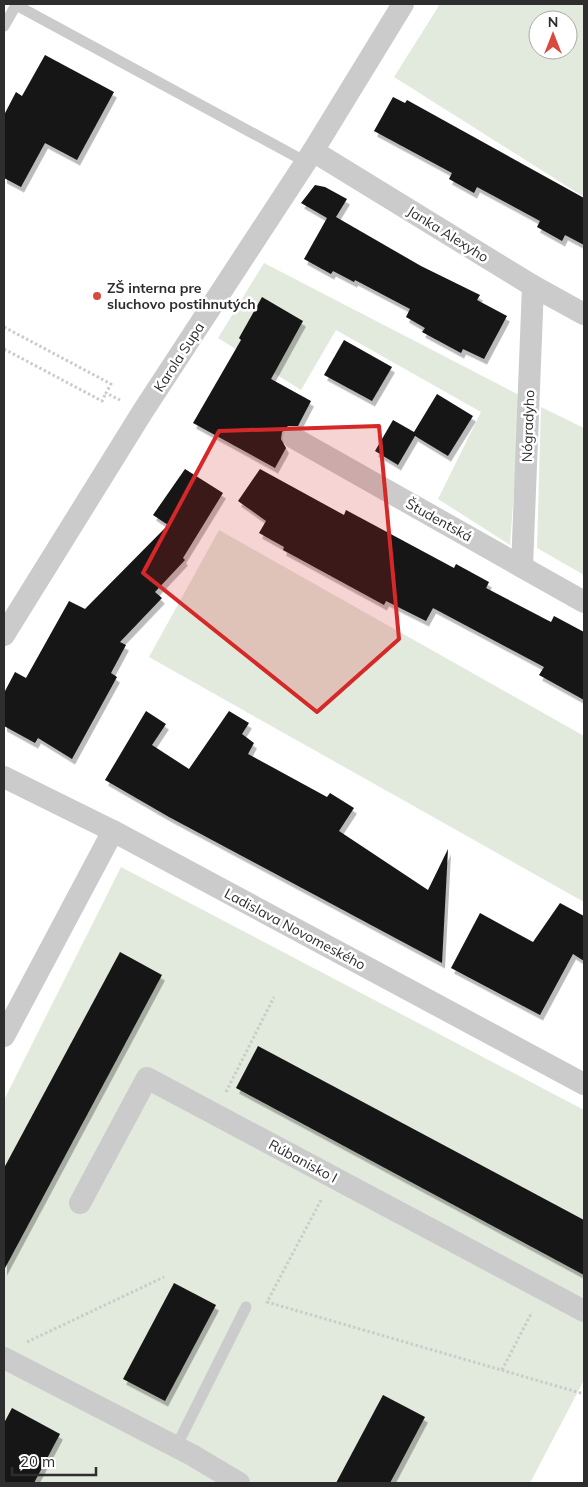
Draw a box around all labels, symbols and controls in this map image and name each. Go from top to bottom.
north arrow [528,10,578,60]
text: N [548,13,558,31]
street label: Janka Alexyho [404,202,492,266]
place label: ZŠ interna pre sluchovo postihnutých [107,279,256,313]
marker: ZŠ interna pre sluchovo postihnutých [91,290,103,302]
street label: Karola Supa [150,319,208,395]
street label: Nógradyho [518,390,538,462]
street label: Študentská [403,494,475,546]
street label: Ladislava Novomeského [221,884,369,974]
street label: Rúbanisko I [266,1135,340,1187]
scale bar [12,1444,96,1476]
text: 20 m [20,1452,55,1471]

